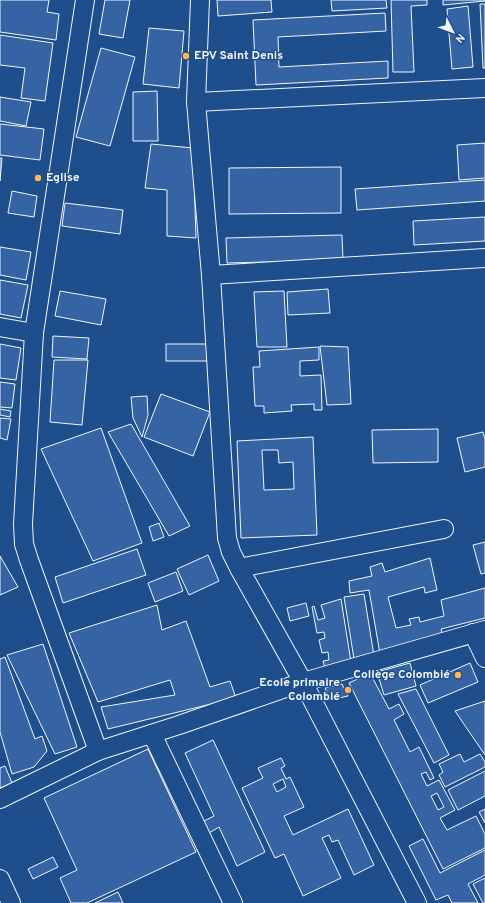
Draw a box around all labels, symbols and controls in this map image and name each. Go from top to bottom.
north arrow [433,12,473,52]
text: N [452,30,468,46]
place label: EPV Saint Denis [194,48,283,64]
marker: EPV Saint Denis [181,51,191,61]
place label: Eglise [46,170,80,186]
marker: Eglise [33,173,43,183]
place label: Collège Colombié [353,667,450,683]
marker: Collège Colombié [453,670,463,680]
place label: Ecole primaire Colombié [259,675,340,705]
marker: Ecole primaire Colombié [343,685,353,695]

